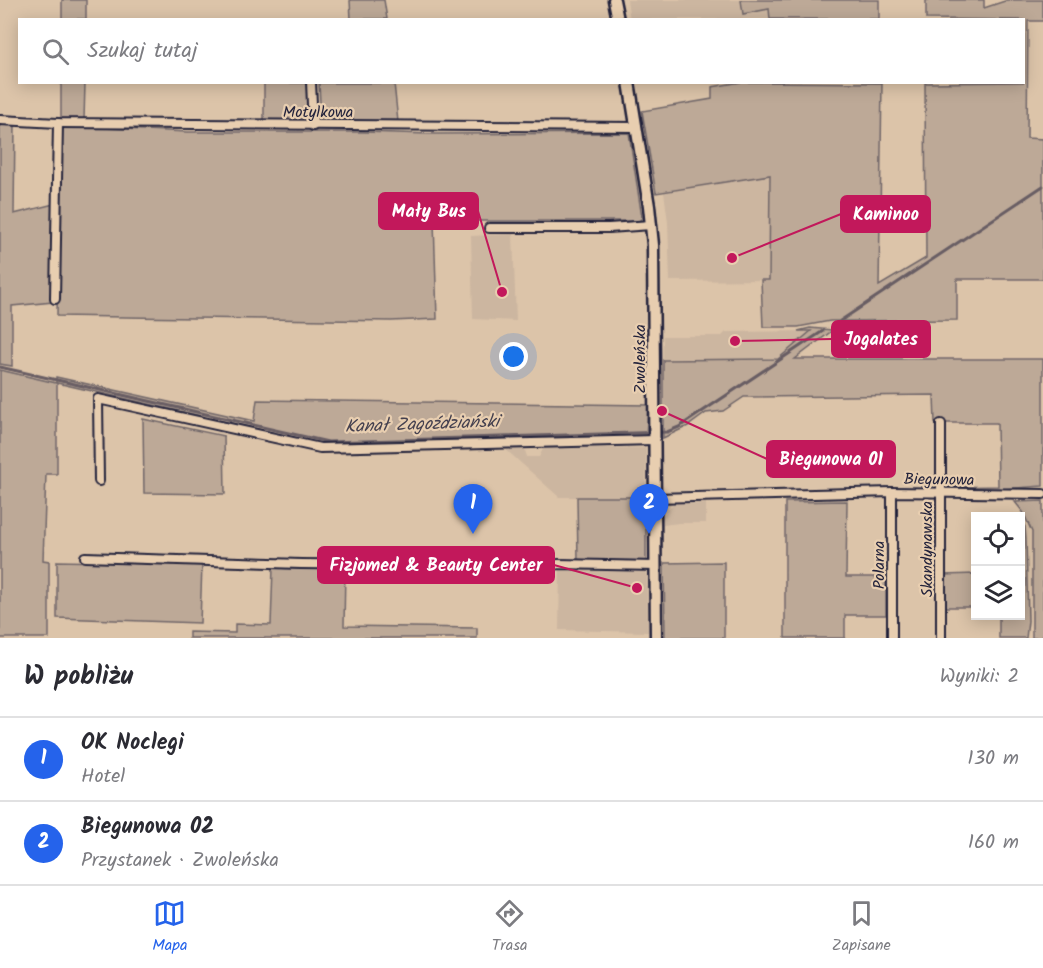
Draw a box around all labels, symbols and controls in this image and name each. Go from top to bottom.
search box [18,18,1025,84]
text: Szukaj tutaj [87,34,198,69]
icon: search [39,35,72,68]
street label: Motylkowa [283,100,353,125]
callout: Mały Bus [379,193,478,229]
callout: Kaminoo [841,196,930,232]
text: Mały Bus [392,198,467,227]
text: Kaminoo [853,201,919,230]
callout: Jogalates [832,321,930,357]
street label: Zwoleńska [628,324,653,394]
text: Jogalates [844,326,919,355]
your location [499,342,528,371]
water label: Kanał Zagoździański [344,408,503,442]
callout: Biegunowa 01 [767,441,895,477]
text: Biegunowa 01 [779,446,883,475]
street label: Biegunowa [904,467,974,493]
pin: 1 [454,484,492,534]
pin: 2 [630,484,668,534]
street label: Skandynawska [915,501,940,597]
map controls [971,512,1025,620]
button: locate [971,512,1025,566]
street label: Polarna [867,541,892,589]
callout: Fizjomed & Beauty Center [318,547,554,583]
text: Fizjomed & Beauty Center [330,552,544,581]
button: layers [971,566,1025,620]
text: W pobliżu [24,656,133,698]
text: Wyniki: 2 [940,661,1019,693]
text: OK Noclegi [81,726,184,761]
text: 1 [40,743,47,775]
text: 130 m [967,743,1019,775]
text: Hotel [81,761,125,793]
text: Biegunowa 02 [81,810,214,845]
text: 2 [38,827,49,859]
text: 160 m [968,827,1019,859]
text: Przystanek · Zwoleńska [81,845,279,877]
tab: Mapa [152,897,187,958]
tab: Trasa [492,897,528,958]
tab: Zapisane [832,897,891,958]

